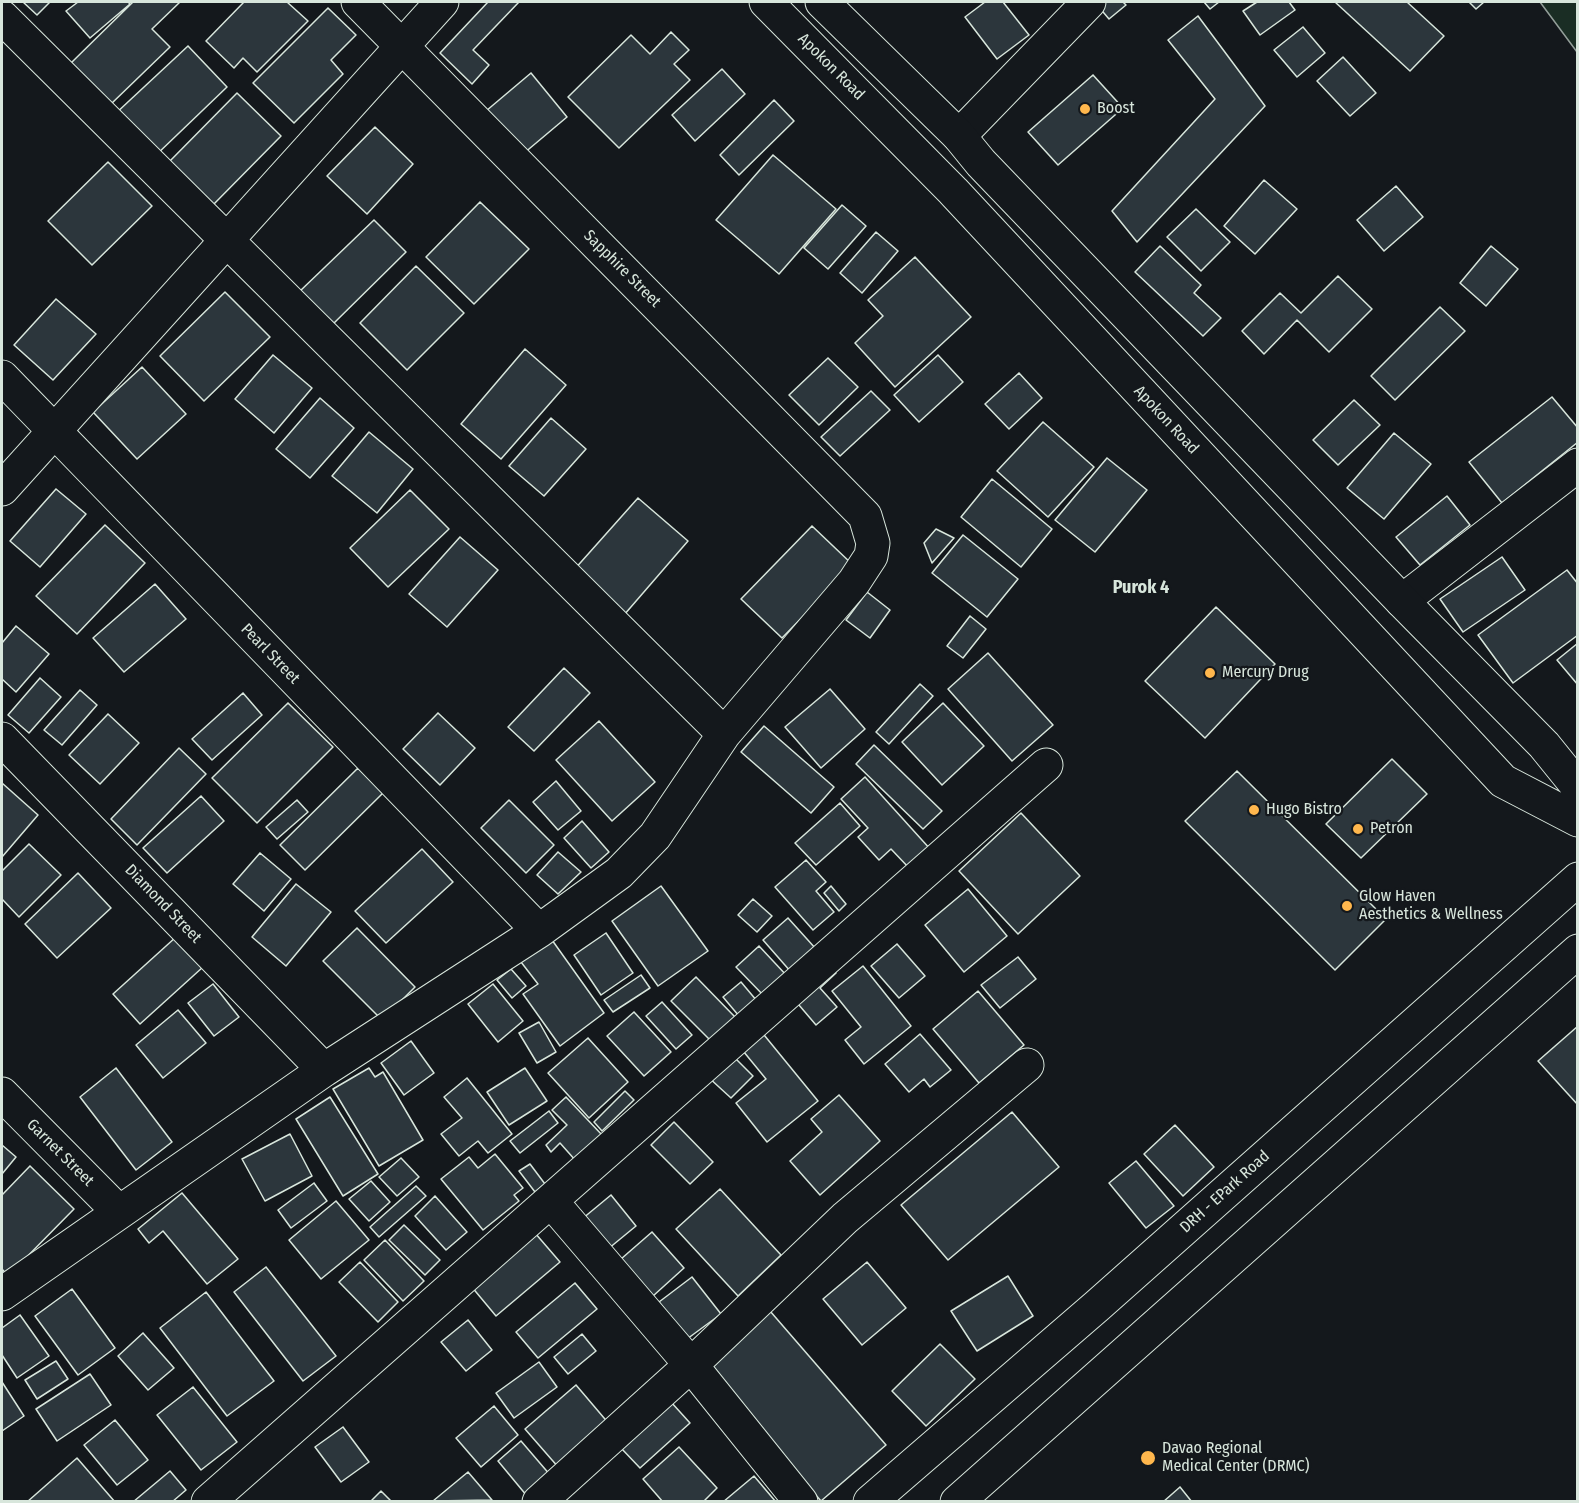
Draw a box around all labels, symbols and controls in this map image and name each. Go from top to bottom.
street label: Apokon Road [794,30,868,104]
place label: Boost [1097,99,1135,119]
marker: Boost [1078,102,1092,116]
street label: Sapphire Street [579,226,665,312]
street label: Apokon Road [1130,382,1202,458]
district label: Purok 4 [1113,577,1169,599]
street label: Pearl Street [237,620,303,688]
place label: Mercury Drug [1222,663,1309,683]
marker: Mercury Drug [1203,666,1217,680]
place label: Hugo Bistro [1266,800,1342,820]
marker: Hugo Bistro [1247,803,1261,817]
place label: Petron [1370,819,1413,839]
marker: Petron [1351,822,1365,836]
street label: Diamond Street [121,861,205,947]
place label: Glow Haven Aesthetics & Wellness [1359,887,1503,925]
marker: Glow Haven Aesthetics & Wellness [1340,899,1354,913]
street label: Garnet Street [22,1115,98,1191]
street label: DRH - EPark Road [1176,1147,1274,1237]
place label: Davao Regional Medical Center (DRMC) [1162,1439,1309,1477]
marker: Davao Regional Medical Center (DRMC) [1139,1449,1157,1467]

